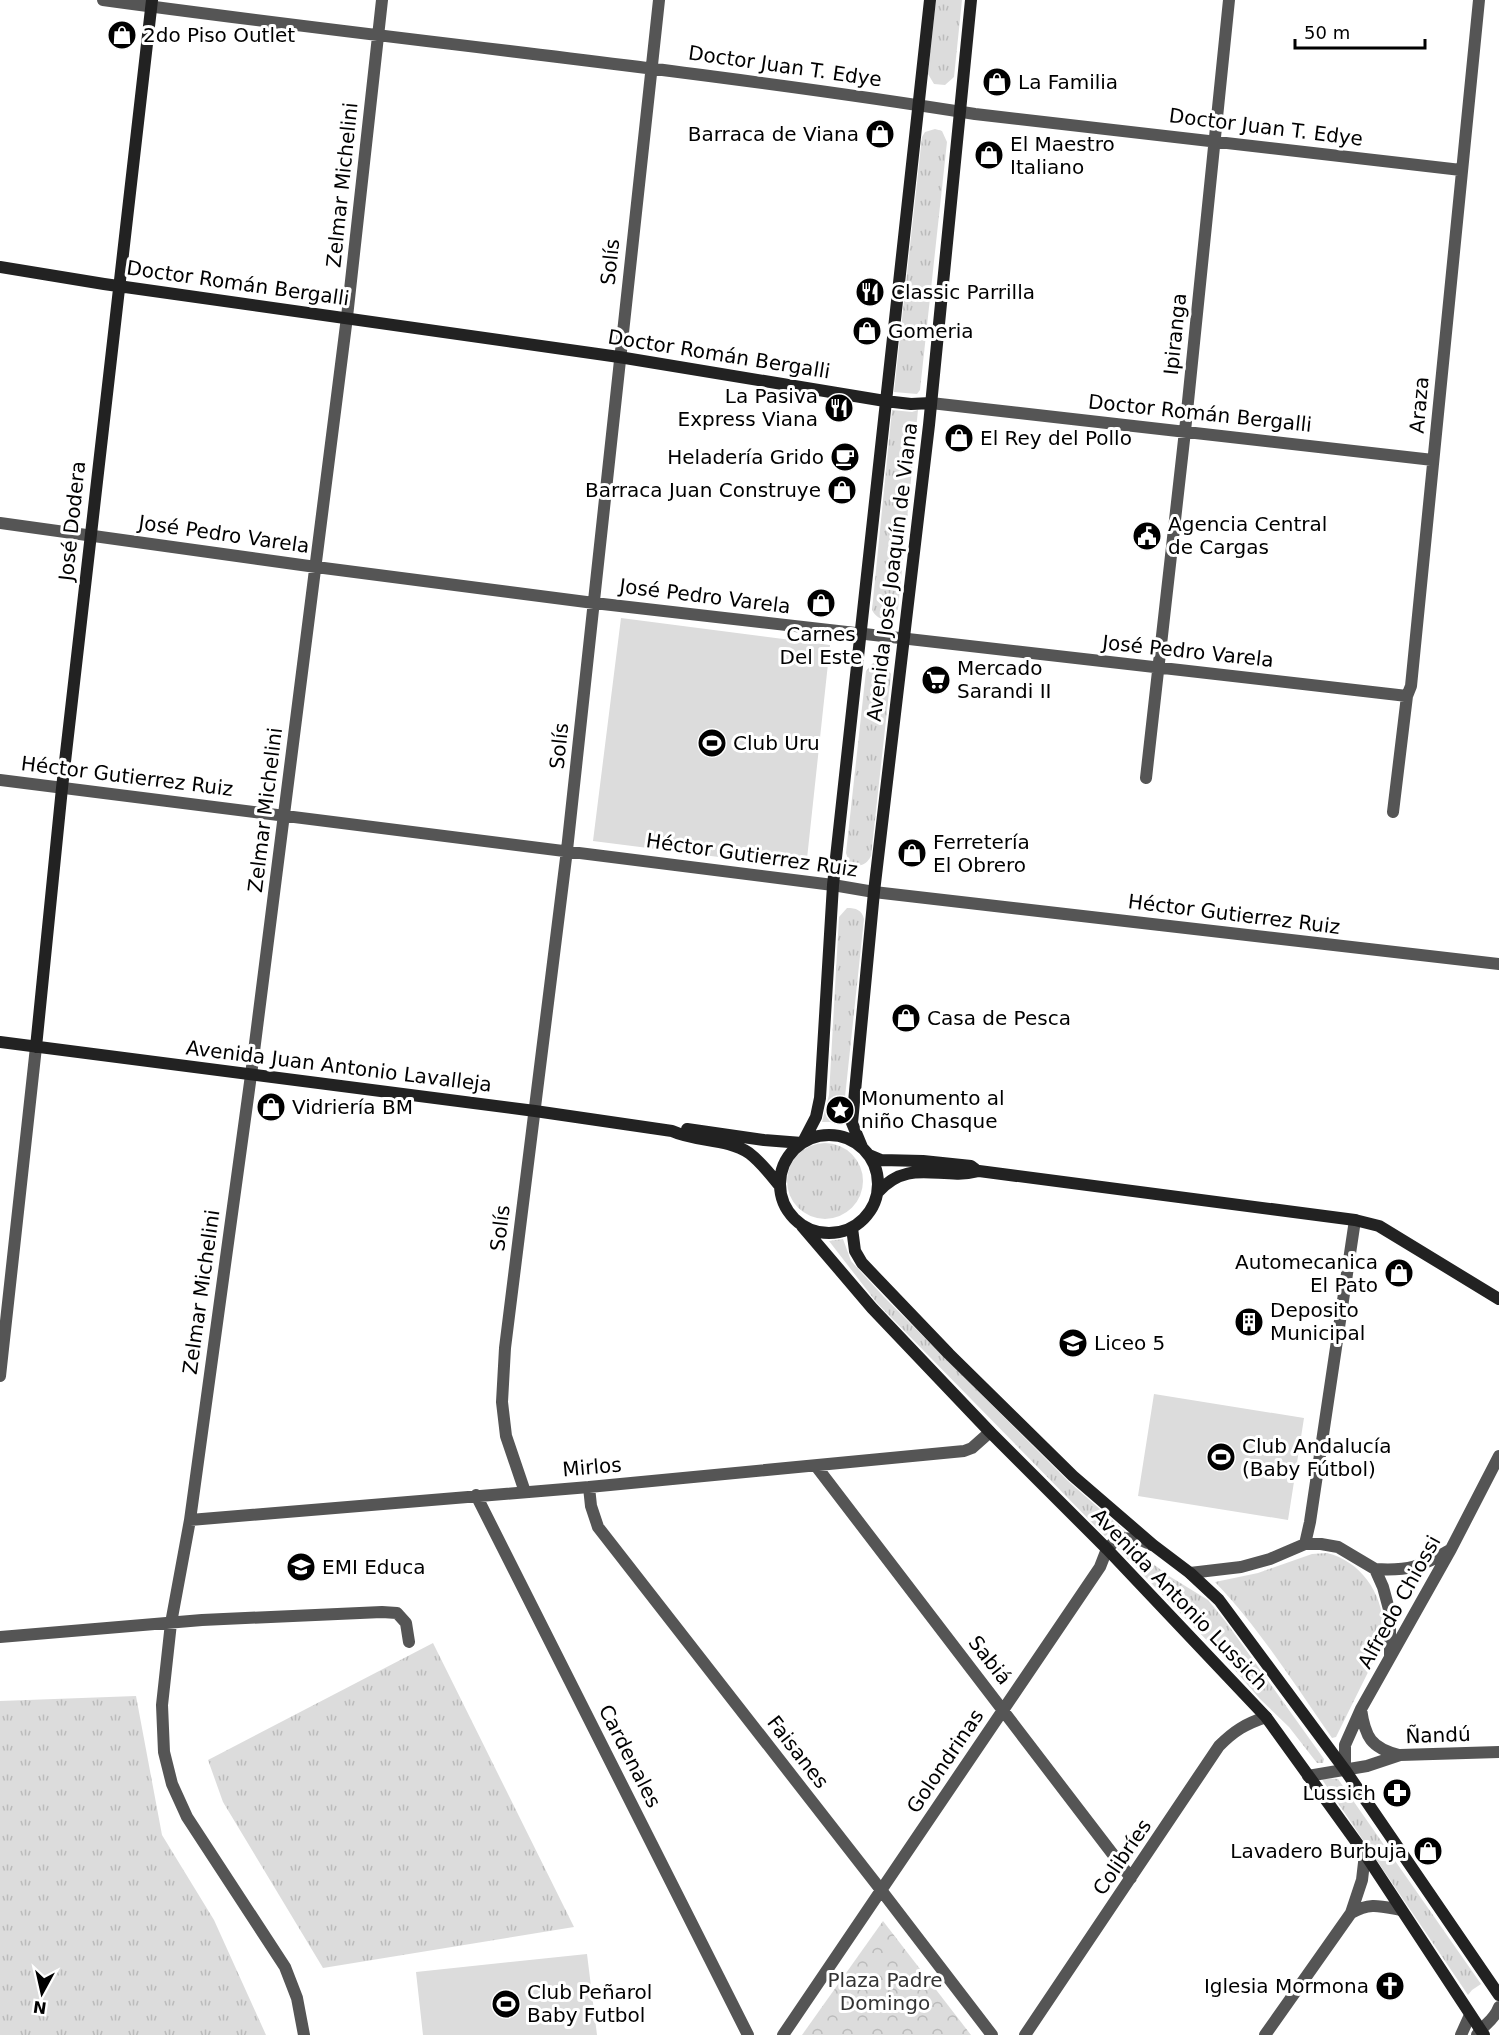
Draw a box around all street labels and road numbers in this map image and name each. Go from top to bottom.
street label: Doctor Juan T. Edye [687,41,883,91]
street label: Zelmar Michelini [321,101,363,269]
street label: Doctor Juan T. Edye [1168,103,1364,151]
street label: Solís [596,238,624,286]
street label: Doctor Román Bergalli [125,255,351,311]
street label: Ipiranga [1159,292,1191,376]
street label: Doctor Román Bergalli [606,325,832,383]
street label: Araza [1405,376,1433,434]
street label: Doctor Román Bergalli [1087,389,1313,437]
street label: Avenida José Joaquín de Viana [862,421,922,723]
street label: José Dodera [54,460,90,584]
street label: José Pedro Varela [135,510,311,558]
street label: José Pedro Varela [616,573,792,618]
street label: José Pedro Varela [1099,630,1275,672]
street label: Solís [545,722,573,770]
street label: Zelmar Michelini [243,726,287,894]
street label: Héctor Gutierrez Ruiz [20,751,234,801]
street label: Héctor Gutierrez Ruiz [645,828,859,882]
street label: Héctor Gutierrez Ruiz [1127,889,1341,939]
street label: Avenida Juan Antonio Lavalleja [185,1035,493,1097]
street label: Solís [485,1203,515,1253]
street label: Zelmar Michelini [178,1208,224,1376]
street label: Mirlos [561,1452,623,1482]
street label: Avenida Antonio Lussich [1087,1503,1273,1695]
street label: Alfredo Chiossi [1353,1531,1445,1673]
street label: Sabiá [963,1631,1017,1689]
street label: Cardenales [594,1701,666,1811]
street label: Golondrinas [901,1705,989,1817]
street label: Faisanes [762,1711,834,1793]
street label: Ñandú [1405,1722,1471,1748]
street label: Colibríes [1088,1814,1156,1900]

